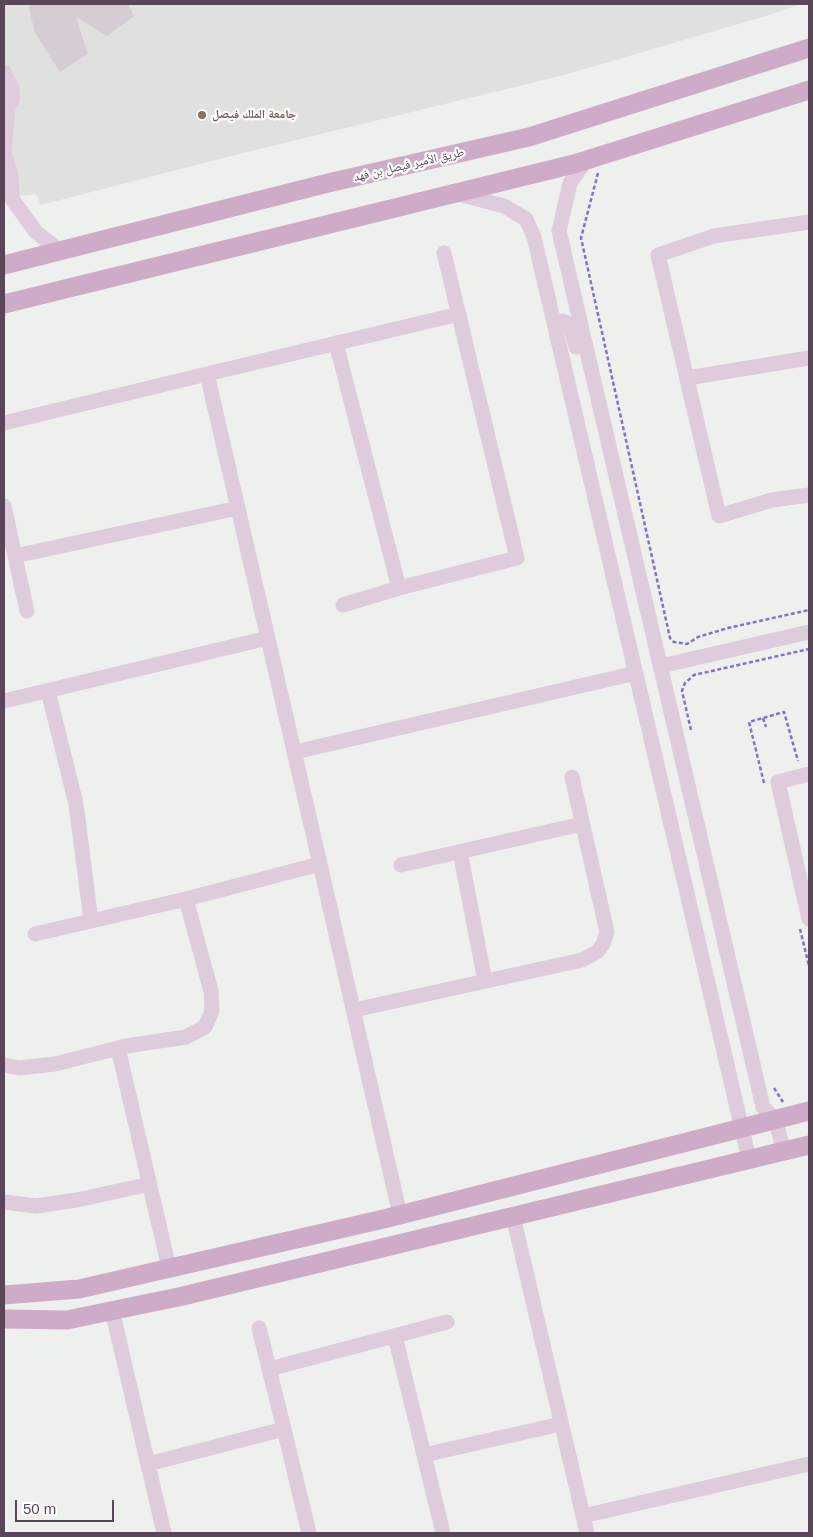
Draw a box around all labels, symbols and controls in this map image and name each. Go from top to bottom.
place label: جامعة الملك فيصل [212,108,296,122]
marker: جامعة الملك فيصل [196,109,208,121]
street label: طريق الأمير فيصل بن فهد [352,145,466,185]
scale bar [18,1490,116,1522]
text: 50 m [23,1500,56,1517]

